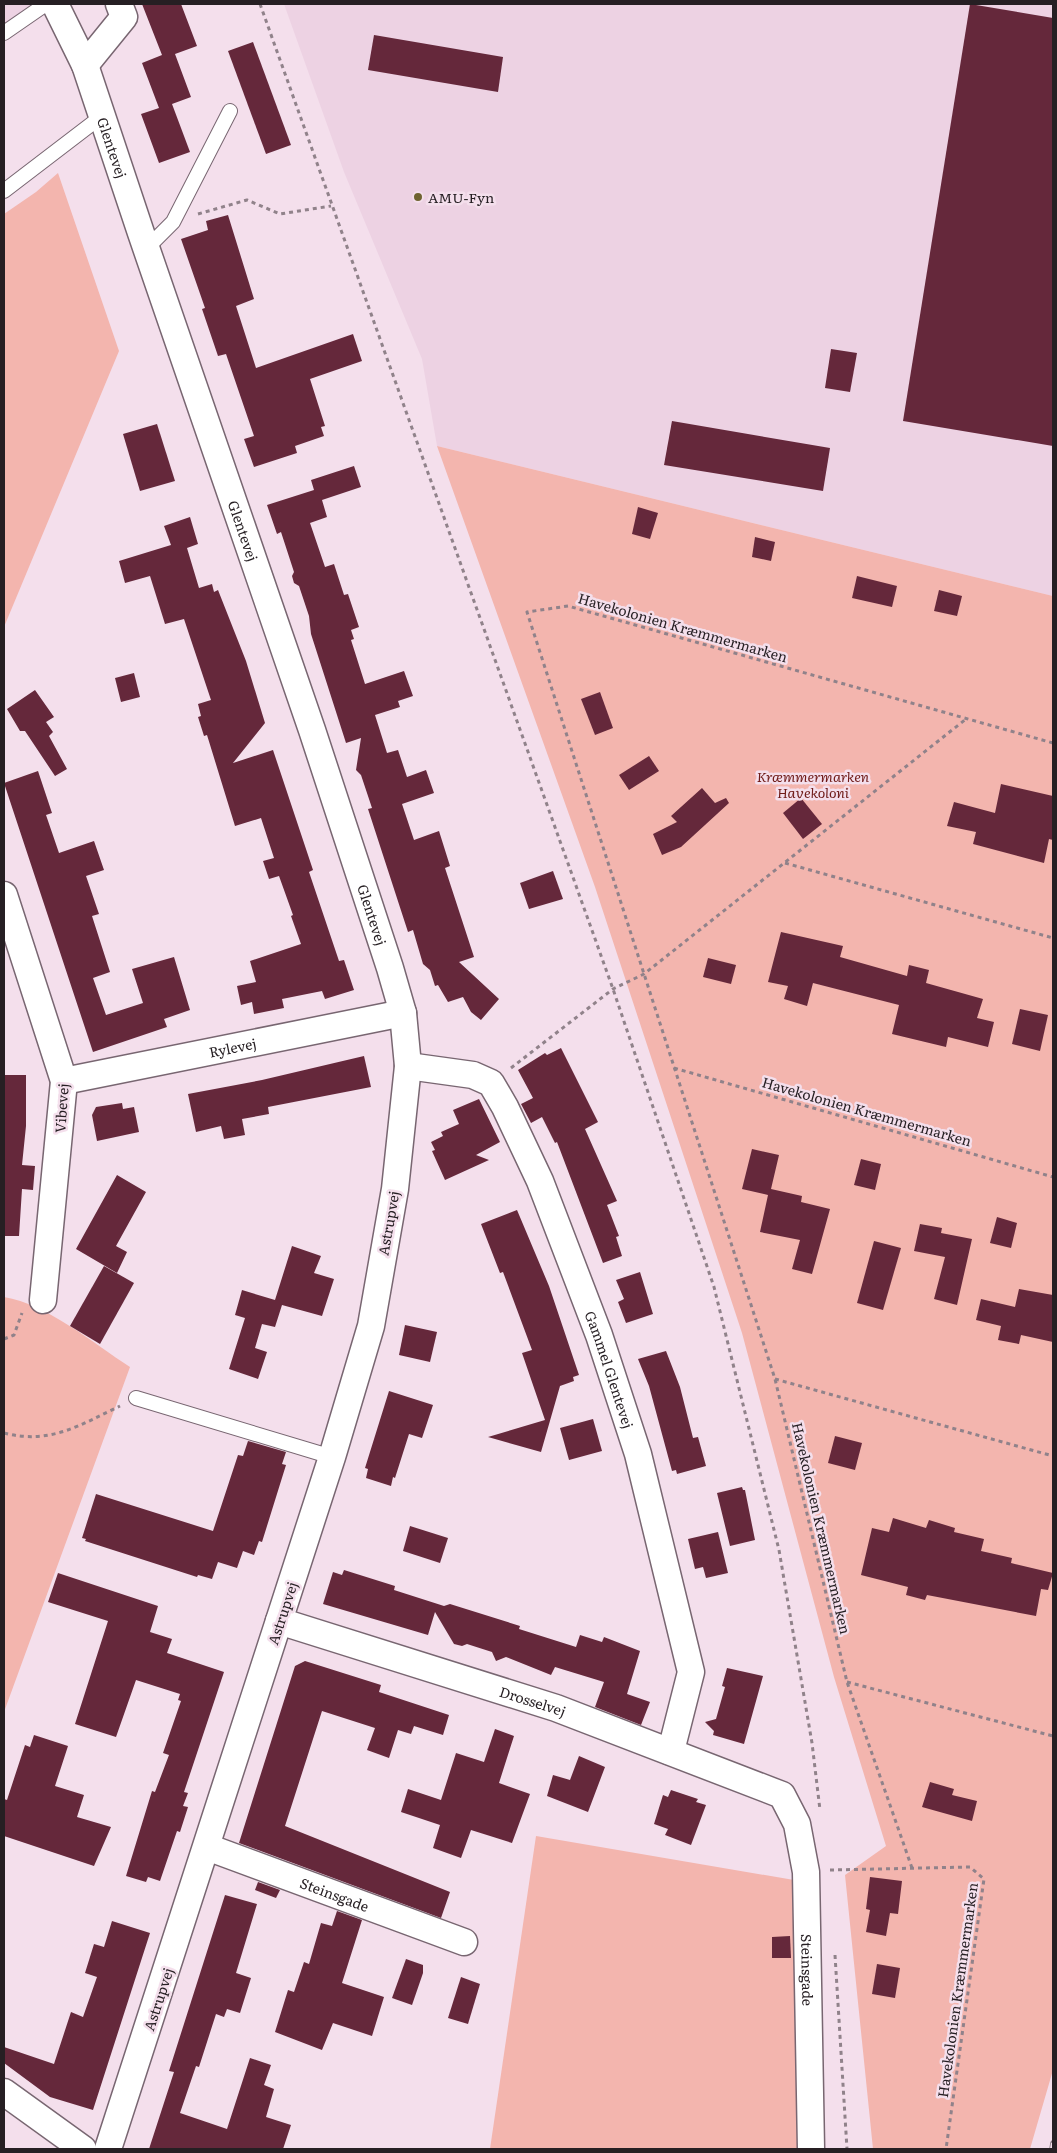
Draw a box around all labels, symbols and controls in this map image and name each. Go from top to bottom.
street label: Glentevej [93,114,132,181]
place label: AMU-Fyn [428,187,494,207]
marker: AMU-Fyn [412,191,424,203]
street label: Glentevej [224,498,263,564]
street label: Havekolonien Kræmmermarken [576,587,790,667]
park label: Kræmmermarken Havekoloni [757,766,870,802]
street label: Glentevej [353,881,392,948]
street label: Rylevej [207,1033,258,1062]
street label: Havekolonien Kræmmermarken [760,1071,974,1151]
street label: Vibevej [49,1083,73,1133]
street label: Astrupvej [372,1189,404,1257]
street label: Gammel Glentevej [581,1308,639,1431]
street label: Havekolonien Kræmmermarken [788,1420,856,1636]
street label: Astrupvej [262,1579,302,1647]
street label: Drosselvej [497,1681,569,1721]
street label: Steinsgade [297,1872,372,1916]
street label: Havekolonien Kræmmermarken [932,1881,982,2099]
street label: Steinsgade [797,1934,818,2006]
street label: Astrupvej [138,1965,178,2033]

